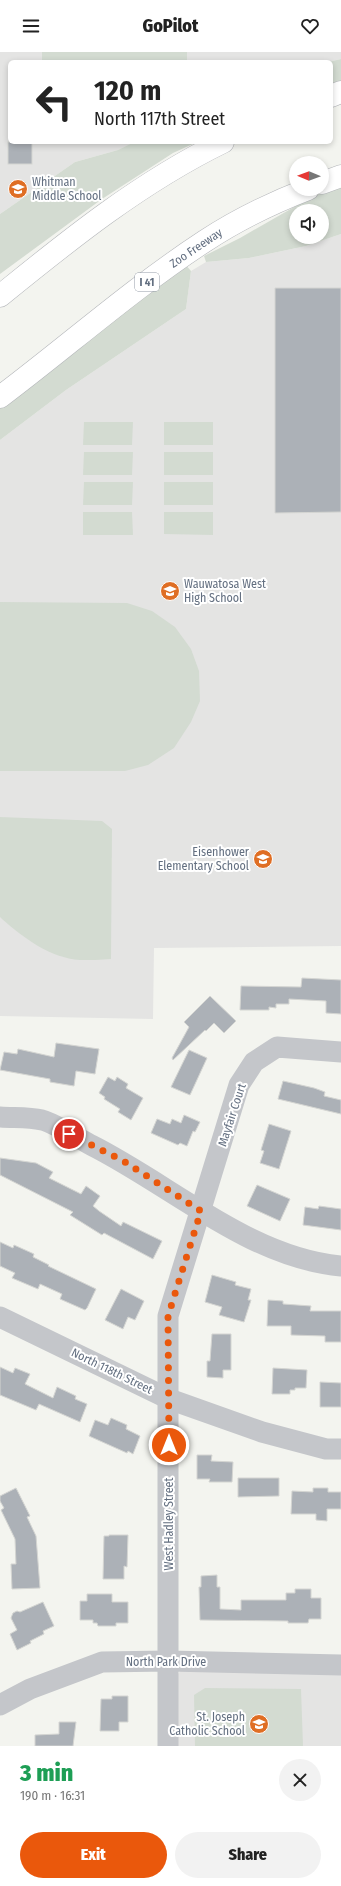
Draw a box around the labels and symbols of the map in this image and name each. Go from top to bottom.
north arrow [289,156,329,196]
place label: Whitman Middle School [32,175,101,203]
school or university icon: Whitman Middle School [7,178,29,200]
street label: Zoo Freeway [167,225,225,271]
road number: I 41 [135,273,159,291]
place label: Wauwatosa West High School [184,577,266,605]
school or university icon: Wauwatosa West High School [159,580,181,602]
place label: Eisenhower Elementary School [158,845,250,873]
school or university icon: Eisenhower Elementary School [252,848,274,870]
street label: Mayfair Court [215,1082,249,1148]
pin [52,1117,86,1151]
street label: North 118th Street [69,1345,155,1397]
position arrow [148,1424,190,1466]
street label: West Hadley Street [162,1477,176,1570]
street label: North Park Drive [126,1655,206,1669]
place label: St. Joseph Catholic School [169,1710,245,1738]
school or university icon: St. Joseph Catholic School [248,1713,270,1735]

